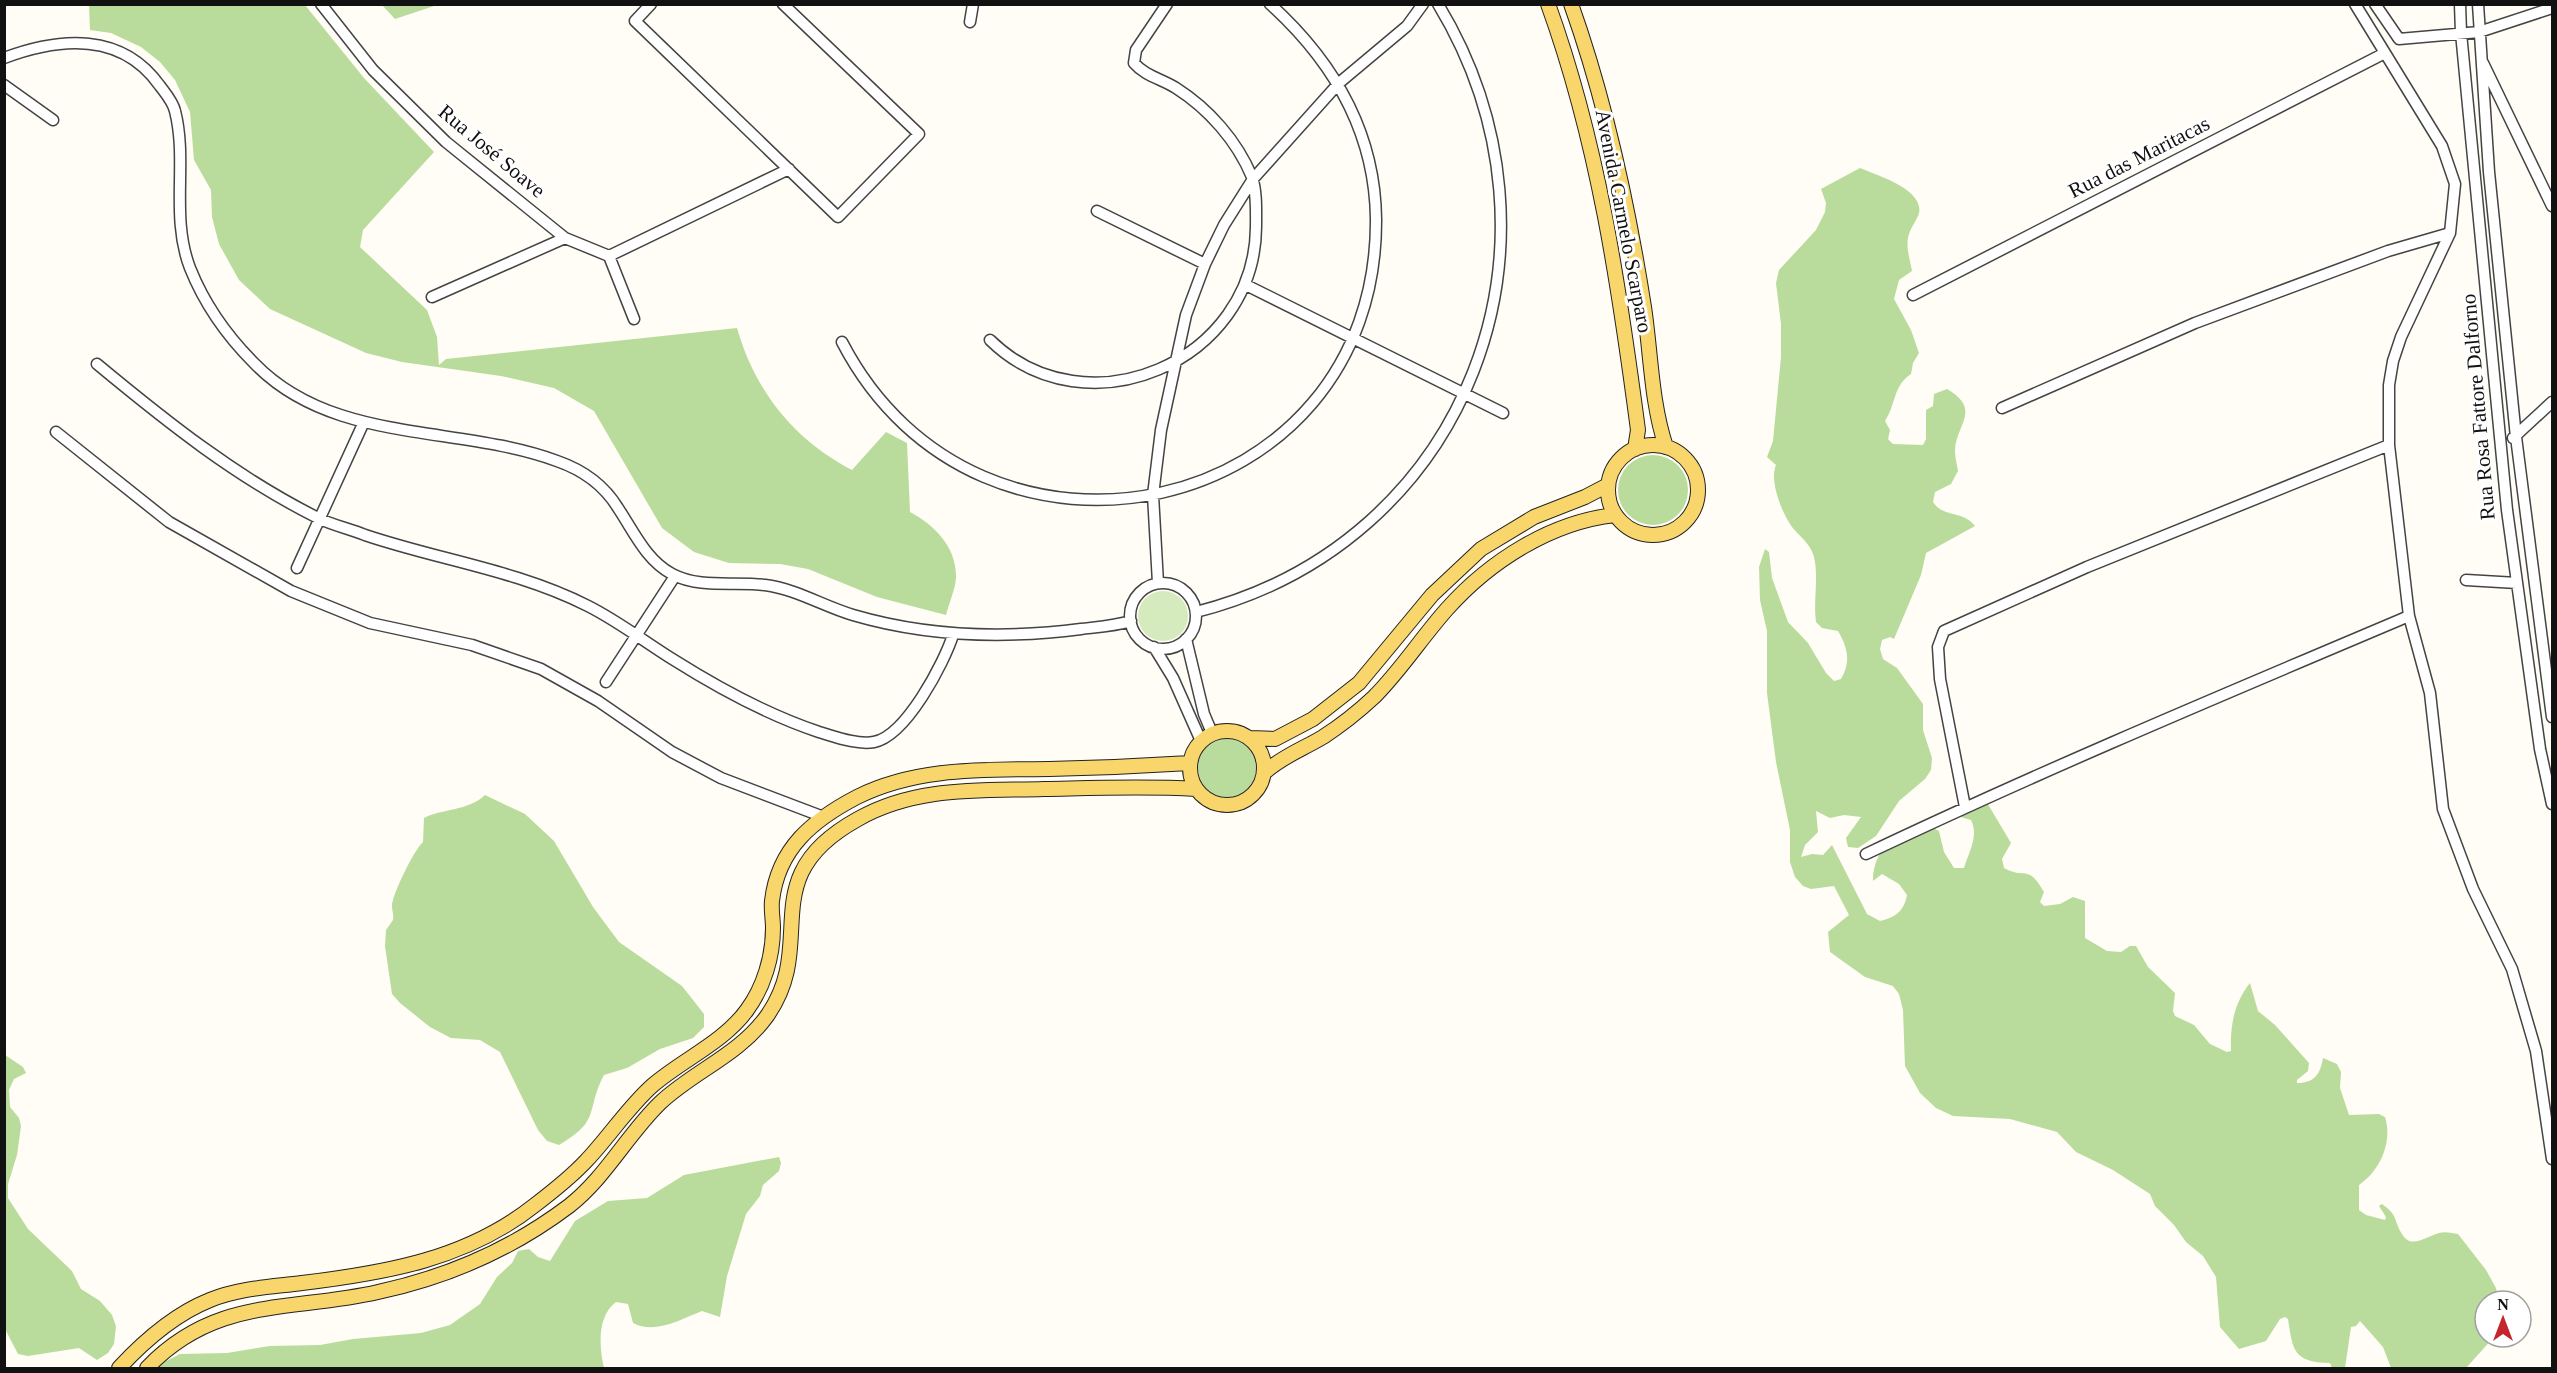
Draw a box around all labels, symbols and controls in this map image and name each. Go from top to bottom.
street label: Rua José Soave [434,99,550,203]
street label: Avenida Carmelo Scarparo [1591,107,1657,335]
street label: Rua das Maritacas [2064,111,2214,203]
street label: Rua Rosa Fattore Dalforno [2456,293,2500,521]
north arrow [2473,1289,2533,1349]
text: N [2497,1296,2509,1313]

